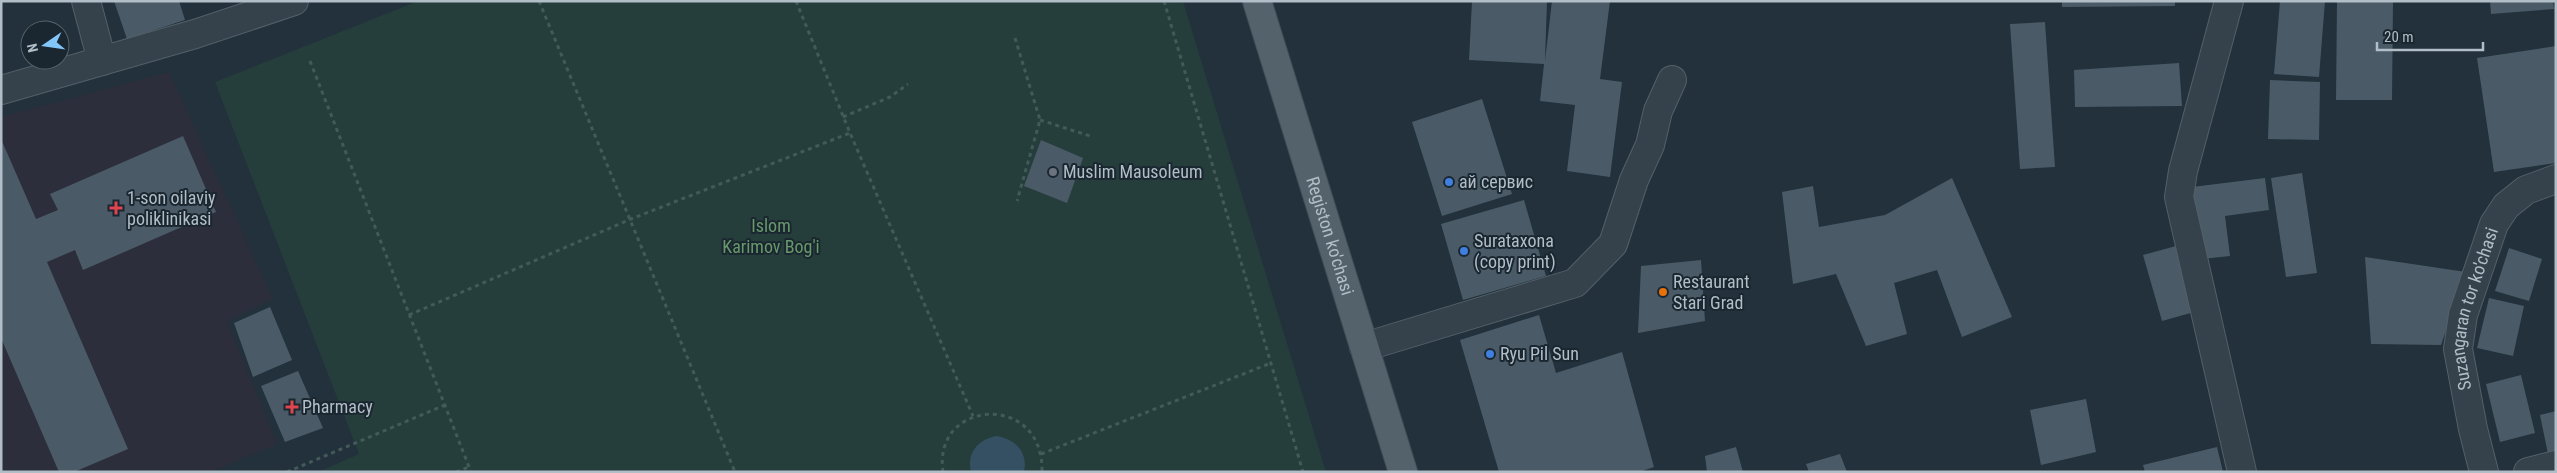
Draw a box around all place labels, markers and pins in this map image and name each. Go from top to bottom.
place label: Muslim Mausoleum [1063,161,1202,182]
marker: Muslim Mausoleum [1047,166,1059,178]
place label: ай сервис [1459,171,1533,192]
marker: ай сервис [1443,176,1455,188]
place label: 1-son oilaviy poliklinikasi [127,187,216,229]
marker: 1-son oilaviy poliklinikasi [109,201,123,215]
place label: Surataxona (copy print) [1474,230,1556,273]
marker: Surataxona (copy print) [1458,245,1470,257]
place label: Restaurant Stari Grad [1673,271,1750,313]
marker: Restaurant Stari Grad [1657,286,1669,298]
place label: Ryu Pil Sun [1500,343,1579,364]
marker: Ryu Pil Sun [1484,348,1496,360]
place label: Pharmacy [302,396,373,417]
marker: Pharmacy [286,401,298,413]

